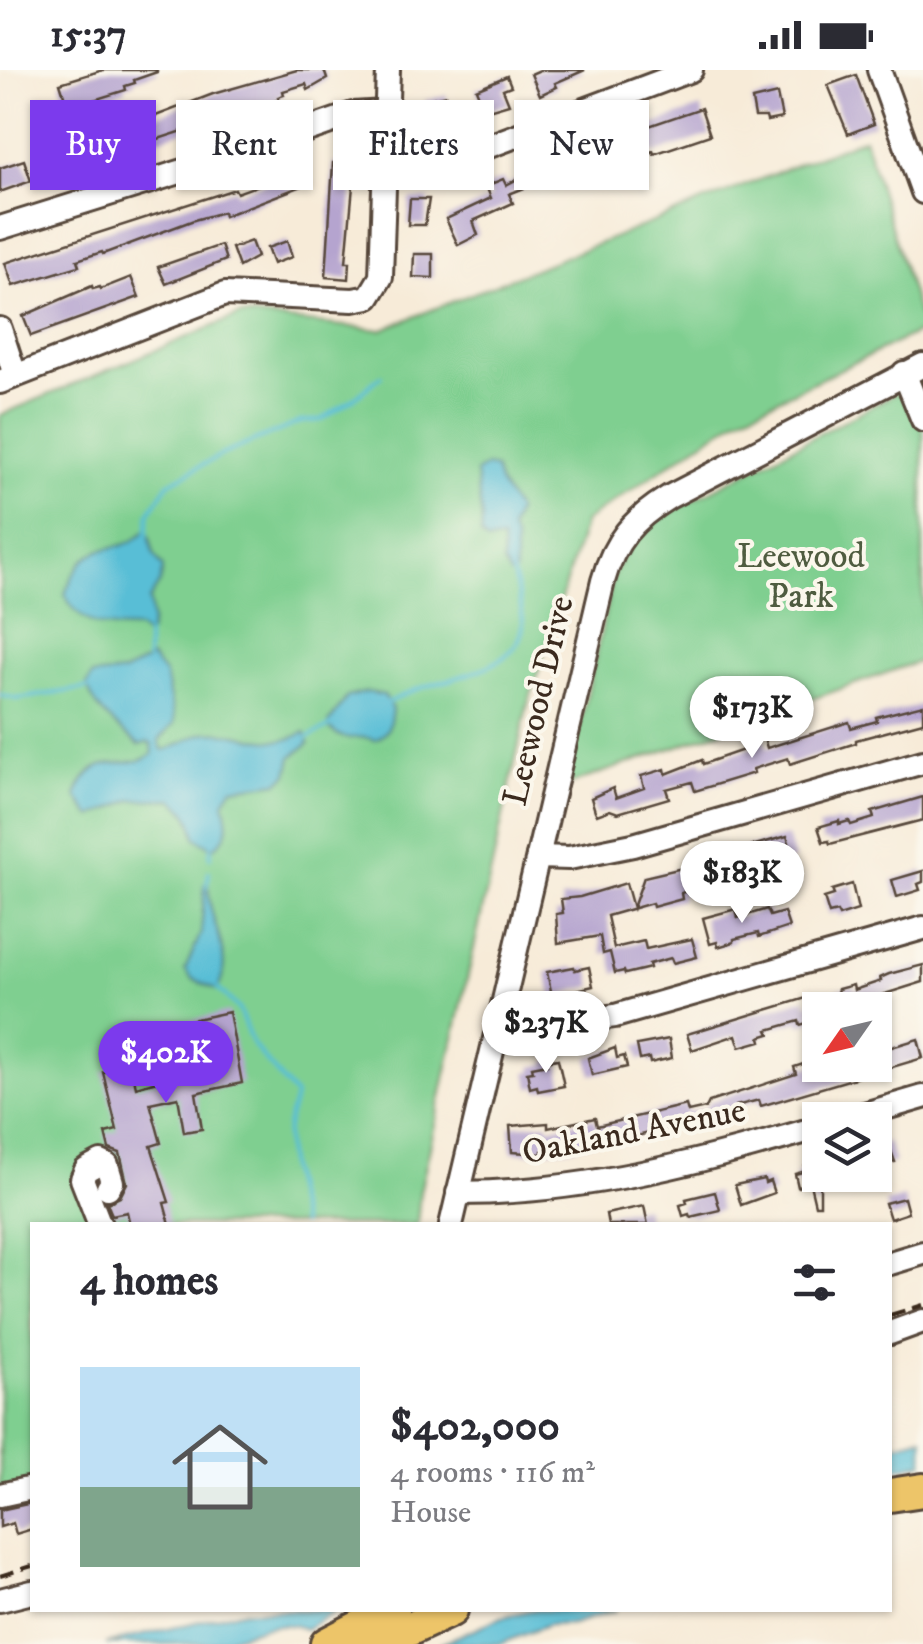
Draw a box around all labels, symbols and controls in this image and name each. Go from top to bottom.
text: 15:37 [50,11,127,59]
chip: Buy [30,100,156,190]
chip: Rent [176,100,313,190]
chip: Filters [333,100,494,190]
chip: New [514,100,649,190]
park label: Leewood Park [737,535,866,619]
street label: Leewood Drive [494,592,584,810]
pin: $173K [682,676,822,761]
text: $173K [712,688,792,728]
pin: $183K [672,841,812,926]
text: $183K [702,853,782,893]
pin: $237K [476,991,616,1076]
north arrow [802,992,892,1082]
map controls [802,992,892,1192]
text: $237K [504,1003,588,1043]
pin: $402K [96,1021,236,1106]
text: $402K [120,1033,212,1073]
street label: Oakland Avenue [519,1089,749,1175]
button: layers [802,1102,892,1192]
icon: filters [787,1255,842,1310]
text: 4 homes [80,1256,218,1308]
text: $402,000 [390,1401,560,1453]
icon: home [160,1407,280,1527]
text: 4 rooms · 116 m² [390,1453,595,1493]
text: House [390,1493,471,1533]

